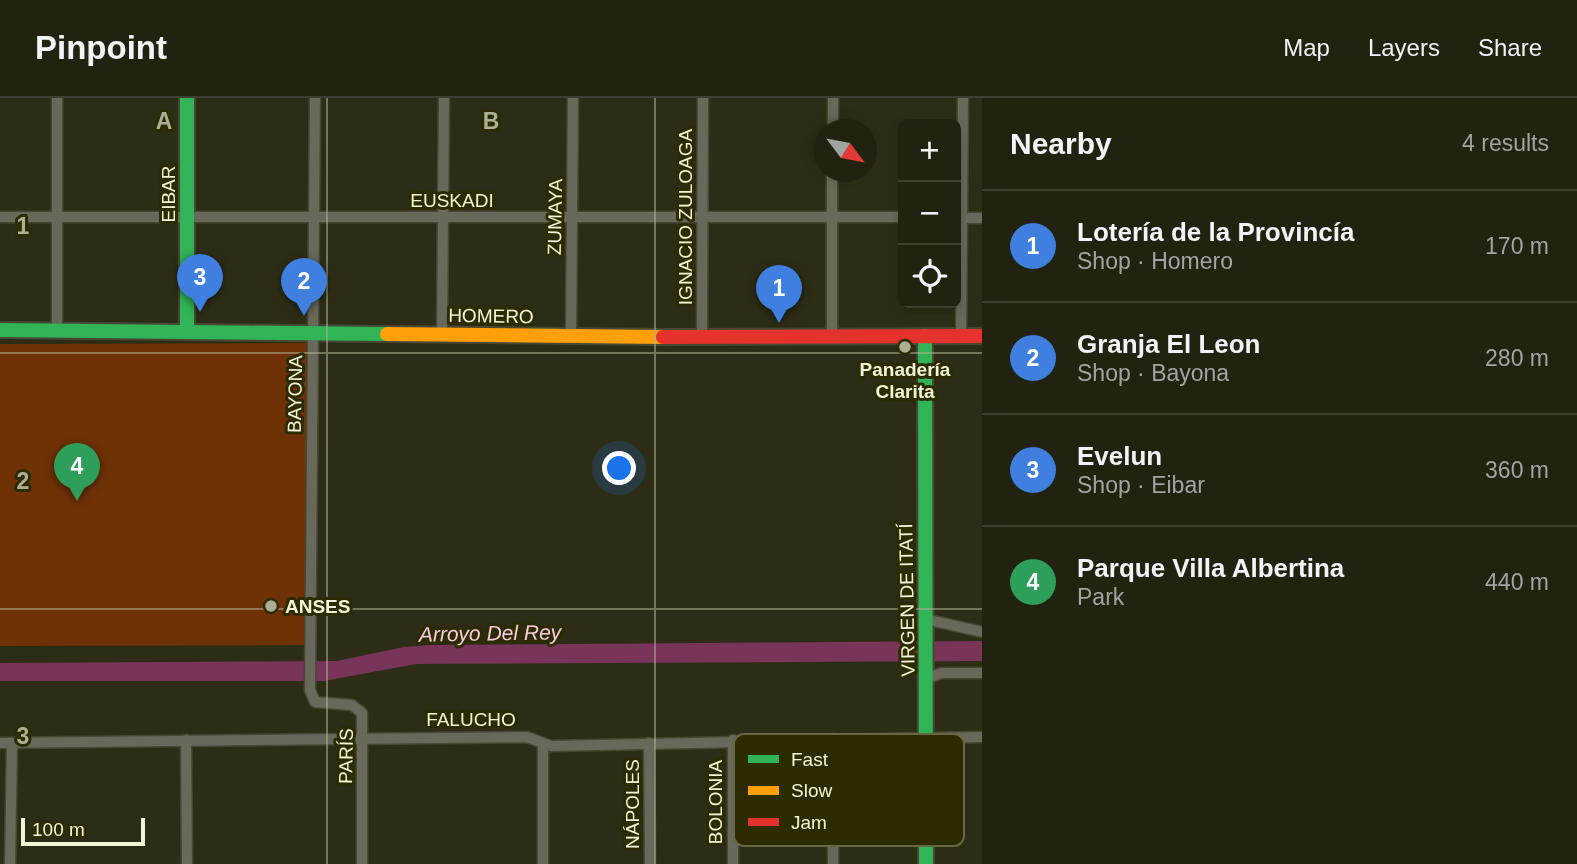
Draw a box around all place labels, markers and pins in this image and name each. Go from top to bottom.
pin: 3 [177,254,223,312]
pin: 2 [281,258,327,316]
pin: 1 [756,265,802,323]
marker: Panadería Clarita [897,339,913,355]
place label: Panadería Clarita [860,359,951,402]
pin: 4 [54,443,100,501]
place label: ANSES [285,596,350,617]
marker: ANSES [263,598,279,614]

